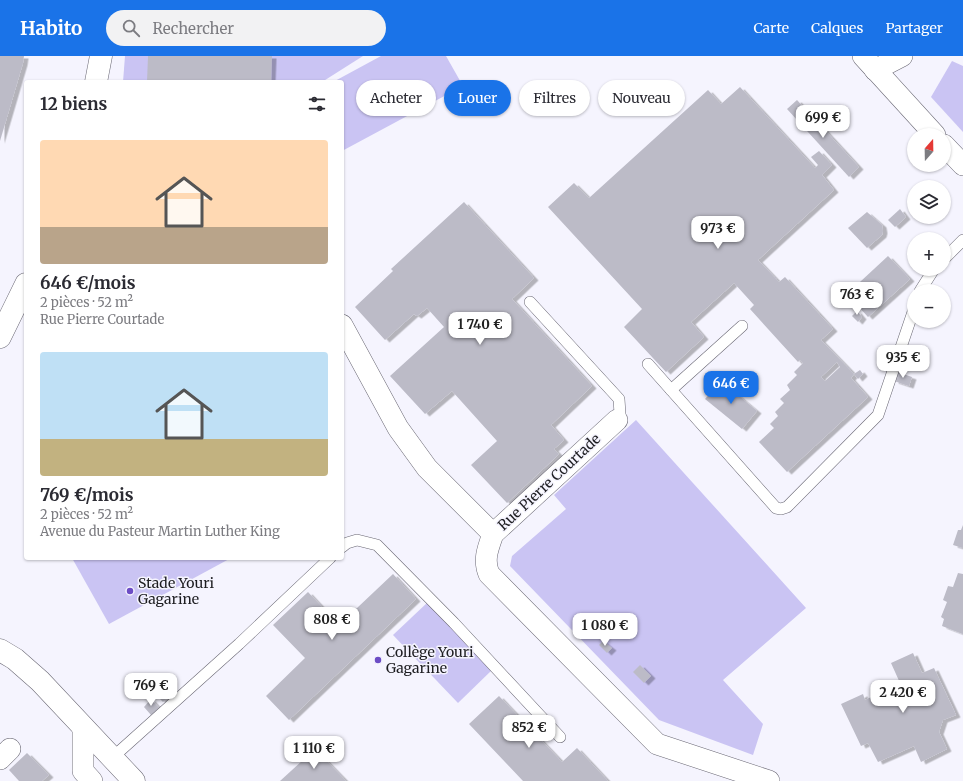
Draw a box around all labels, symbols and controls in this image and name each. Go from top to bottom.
search box [106,10,386,46]
text: Habito [20,16,82,40]
icon: search [120,17,142,39]
text: Rechercher [152,19,234,38]
text: Carte [753,19,789,37]
text: Calques [811,19,863,37]
text: Partager [885,19,943,37]
chip: Acheter [356,80,436,116]
chip: Louer [444,80,511,116]
chip: Filtres [519,80,590,116]
chip: Nouveau [598,80,685,116]
text: 12 biens [40,93,107,115]
icon: filters [306,93,328,115]
pin: 699 € [795,105,851,139]
text: 699 € [805,109,841,126]
north arrow [907,128,951,172]
map controls [907,128,951,328]
icon: home [148,166,220,238]
button: layers [907,180,951,224]
pin: 973 € [690,216,746,250]
text: 973 € [700,220,736,237]
button: + [907,232,951,276]
text: 646 €/mois [40,272,136,294]
pin: 763 € [829,282,885,316]
button: − [907,284,951,328]
text: 763 € [840,286,874,303]
text: 2 pièces · 52 m² [40,294,133,311]
text: Rue Pierre Courtade [40,311,164,328]
pin: 1 740 € [443,312,517,346]
text: 1 740 € [457,316,503,333]
pin: 935 € [875,345,931,379]
text: 935 € [886,349,920,366]
pin: 646 € [703,371,759,405]
text: 646 € [713,375,749,392]
icon: home [148,378,220,450]
street label: Rue Pierre Courtade [494,430,604,534]
text: 769 €/mois [40,484,134,506]
text: 2 pièces · 52 m² [40,506,133,523]
text: Avenue du Pasteur Martin Luther King [40,523,280,540]
place label: Stade Youri Gagarine [138,574,215,608]
marker: Stade Youri Gagarine [125,586,135,596]
pin: 808 € [304,607,360,641]
text: 808 € [313,611,351,628]
pin: 1 080 € [568,613,642,647]
text: 1 080 € [582,617,628,634]
place label: Collège Youri Gagarine [386,643,474,677]
marker: Collège Youri Gagarine [373,655,383,665]
pin: 769 € [123,673,179,707]
text: 769 € [133,677,169,694]
pin: 2 420 € [866,680,940,714]
text: 2 420 € [879,684,927,701]
pin: 852 € [501,715,557,749]
text: 852 € [511,719,547,736]
pin: 1 110 € [277,736,351,770]
text: 1 110 € [293,740,335,757]

